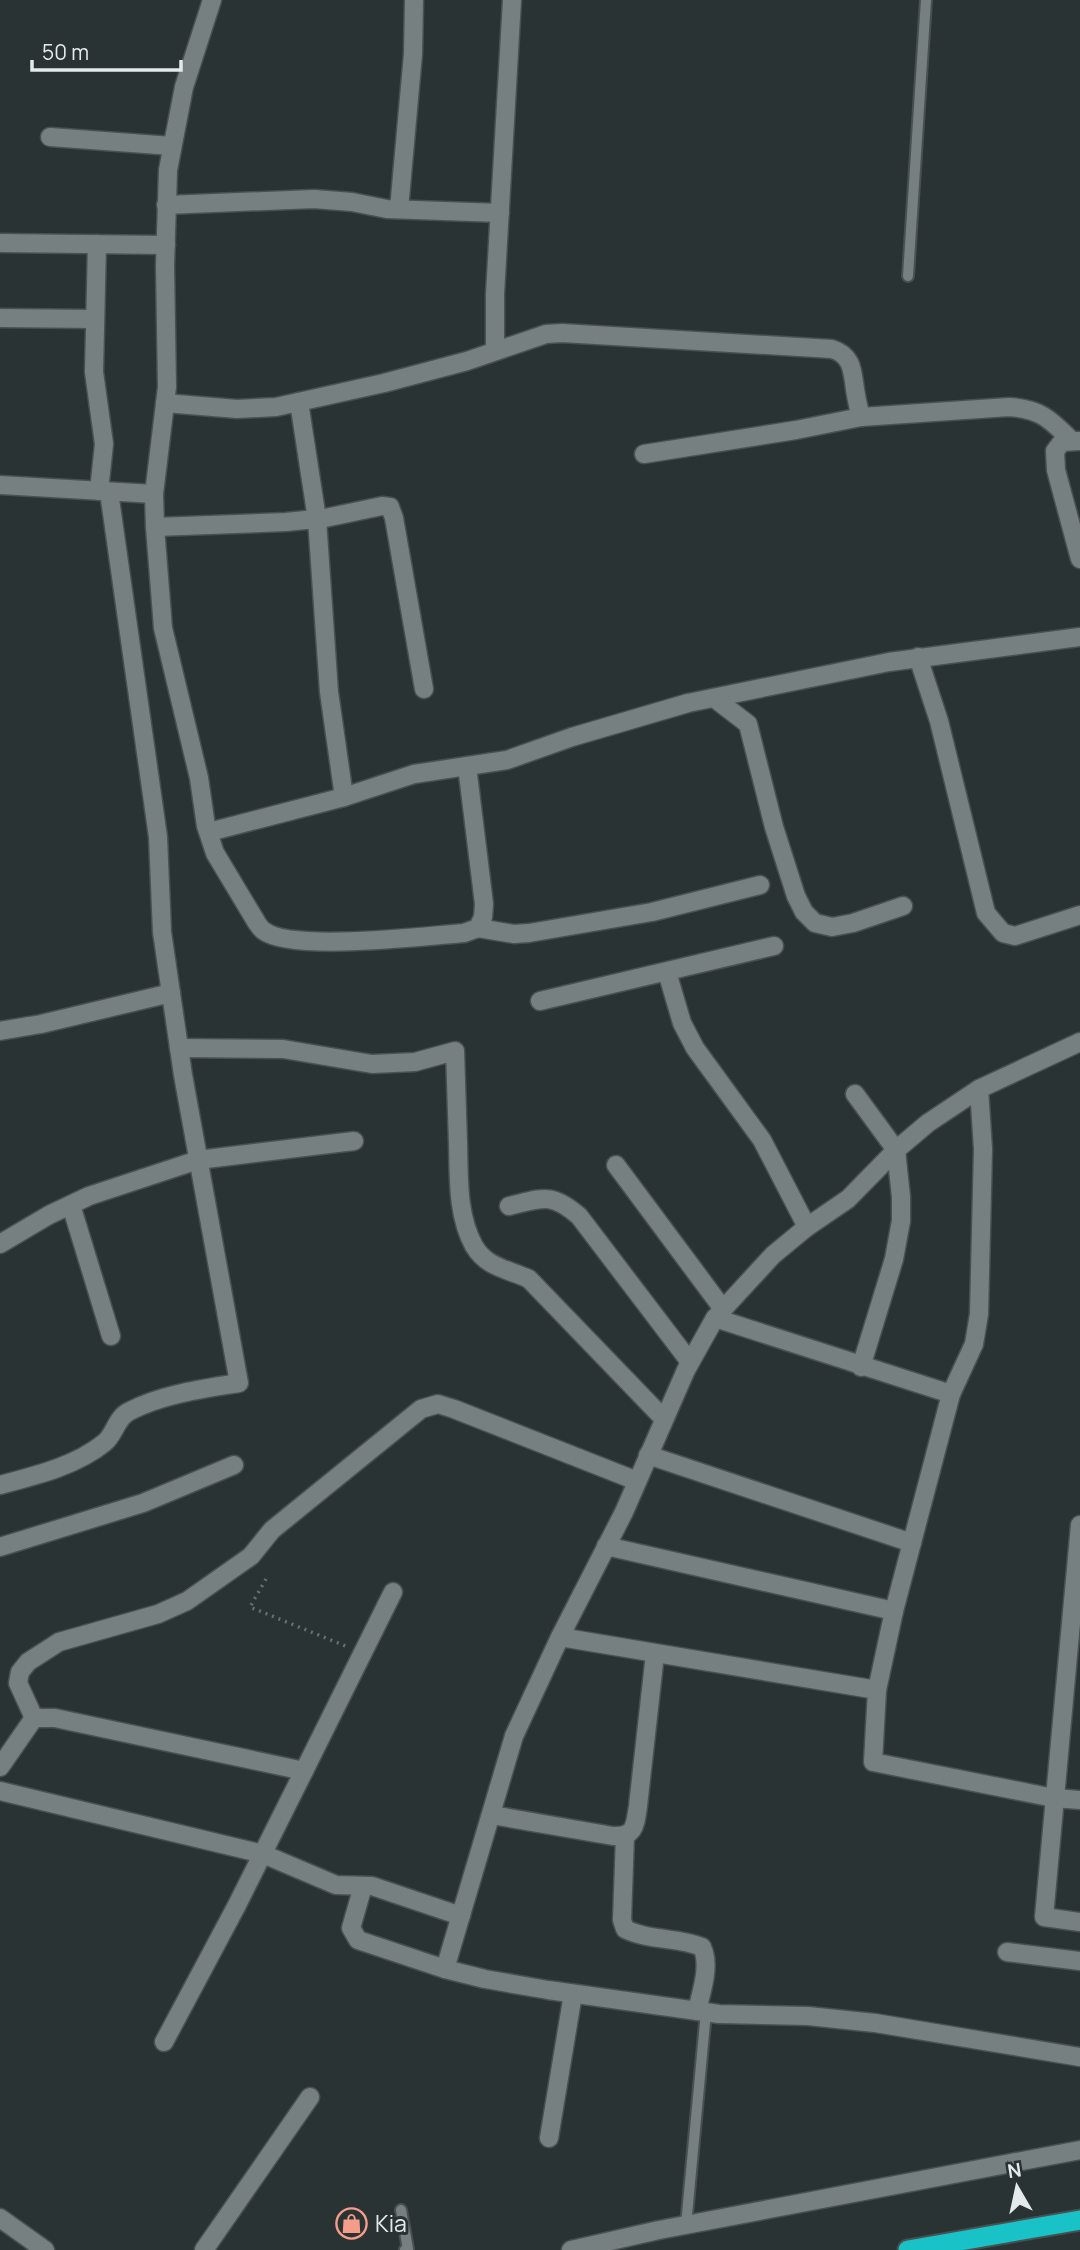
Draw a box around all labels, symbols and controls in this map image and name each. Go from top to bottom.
scale bar [32,28,180,72]
text: 50 m [42,38,89,66]
north arrow [982,2152,1052,2222]
text: N [1006,2156,1023,2184]
shop icon: Kia [335,2207,369,2241]
place label: Kia [375,2207,407,2239]

